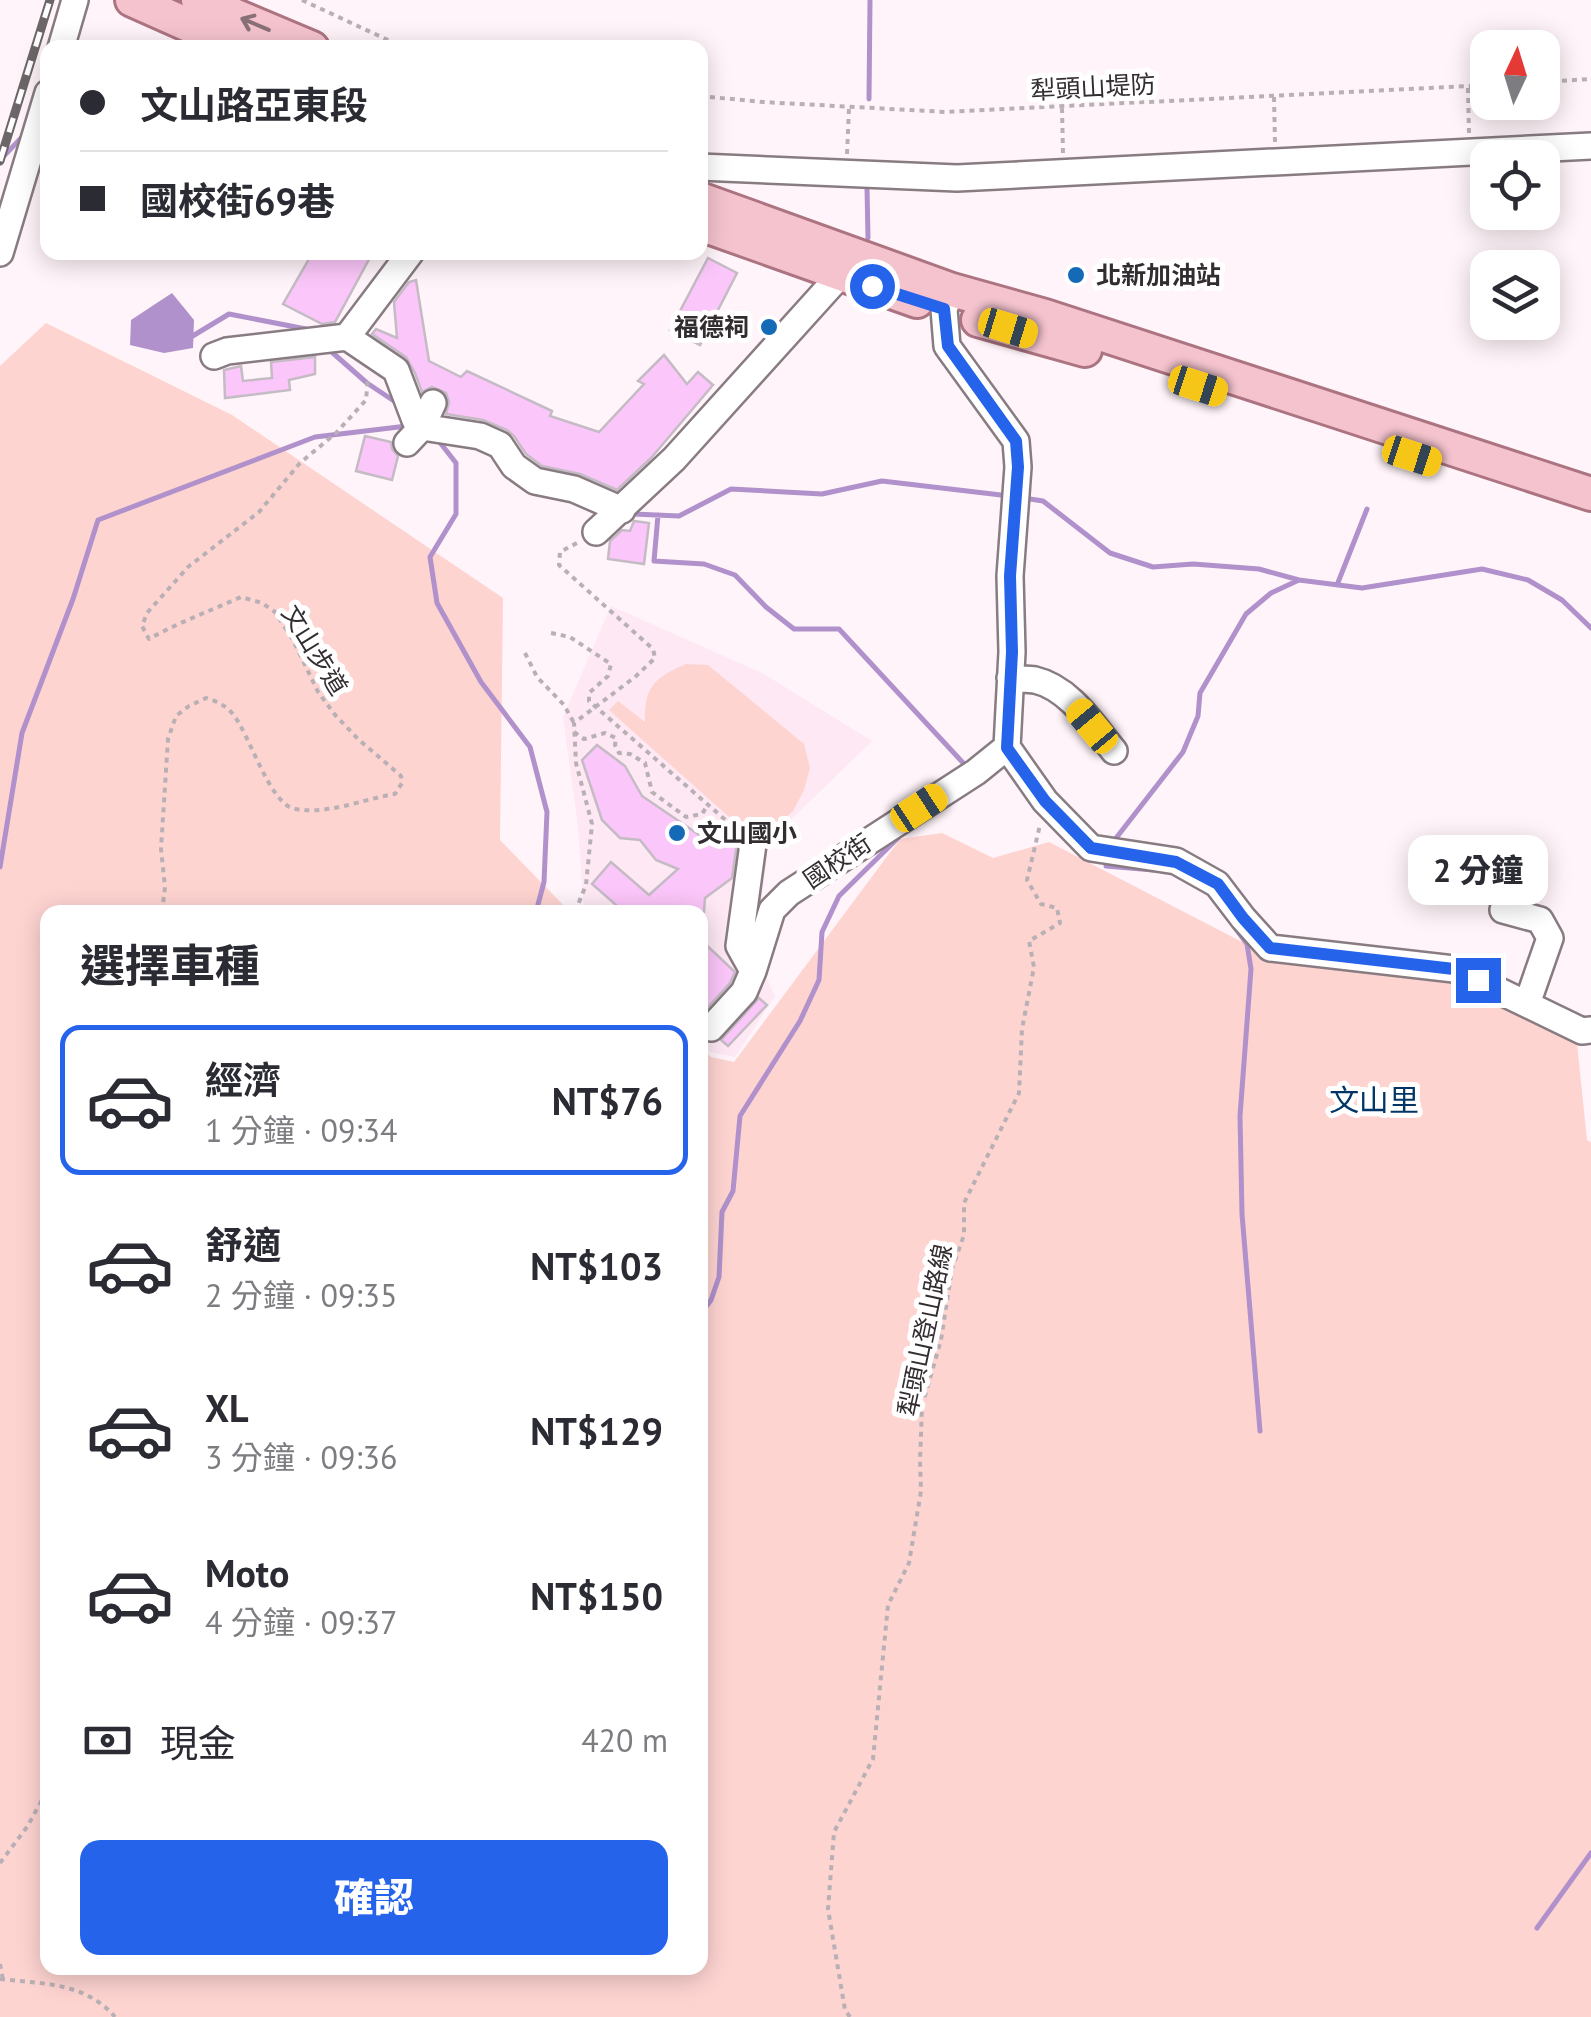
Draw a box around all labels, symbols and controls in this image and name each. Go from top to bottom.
one-way arrow [240,13,271,31]
north arrow [1470,30,1560,120]
map controls [1470,30,1560,340]
street label: 犁頭山堤防 [1030,68,1156,106]
text: 文山路亞東段 [140,80,368,129]
button: locate [1470,140,1560,230]
text: 國校街69巷 [140,176,335,225]
button: layers [1470,250,1560,340]
place label: 北新加油站 [1096,259,1221,291]
route start [850,264,895,309]
marker: 北新加油站 [1065,264,1087,286]
car [975,305,1041,351]
place label: 福德祠 [674,311,749,343]
marker: 福德祠 [758,316,780,338]
car [1165,362,1231,410]
car [1379,432,1445,480]
street label: 文山步道 [275,599,355,701]
car [1061,693,1123,759]
car [886,779,952,837]
place label: 文山國小 [697,817,797,849]
marker: 文山國小 [666,822,688,844]
street label: 國校街 [797,827,877,895]
callout: 2 分鐘 [1408,835,1548,905]
text: 2 分鐘 [1433,849,1523,891]
text: 選擇車種 [80,936,260,994]
route end [1456,958,1501,1003]
icon: car [85,1055,175,1145]
text: 經濟 [205,1055,281,1104]
text: NT$76 [552,1076,663,1125]
district label: 文山里 [1329,1080,1419,1119]
text: 1 分鐘 · 09:34 [205,1109,397,1151]
icon: car [85,1220,175,1310]
text: 舒適 [205,1220,281,1269]
text: NT$103 [530,1241,663,1290]
street label: 犁頭山登山路線 [891,1241,959,1419]
text: 2 分鐘 · 09:35 [205,1274,397,1316]
text: XL [205,1383,249,1432]
icon: car [85,1385,175,1475]
text: NT$129 [530,1406,663,1455]
text: 3 分鐘 · 09:36 [205,1436,397,1478]
text: Moto [205,1548,289,1597]
icon: car [85,1550,175,1640]
text: NT$150 [530,1571,663,1620]
text: 4 分鐘 · 09:37 [205,1601,397,1643]
icon: cash [80,1713,135,1768]
text: 現金 [160,1718,236,1767]
text: 420 m [581,1719,668,1761]
button: 確認 [80,1840,668,1955]

